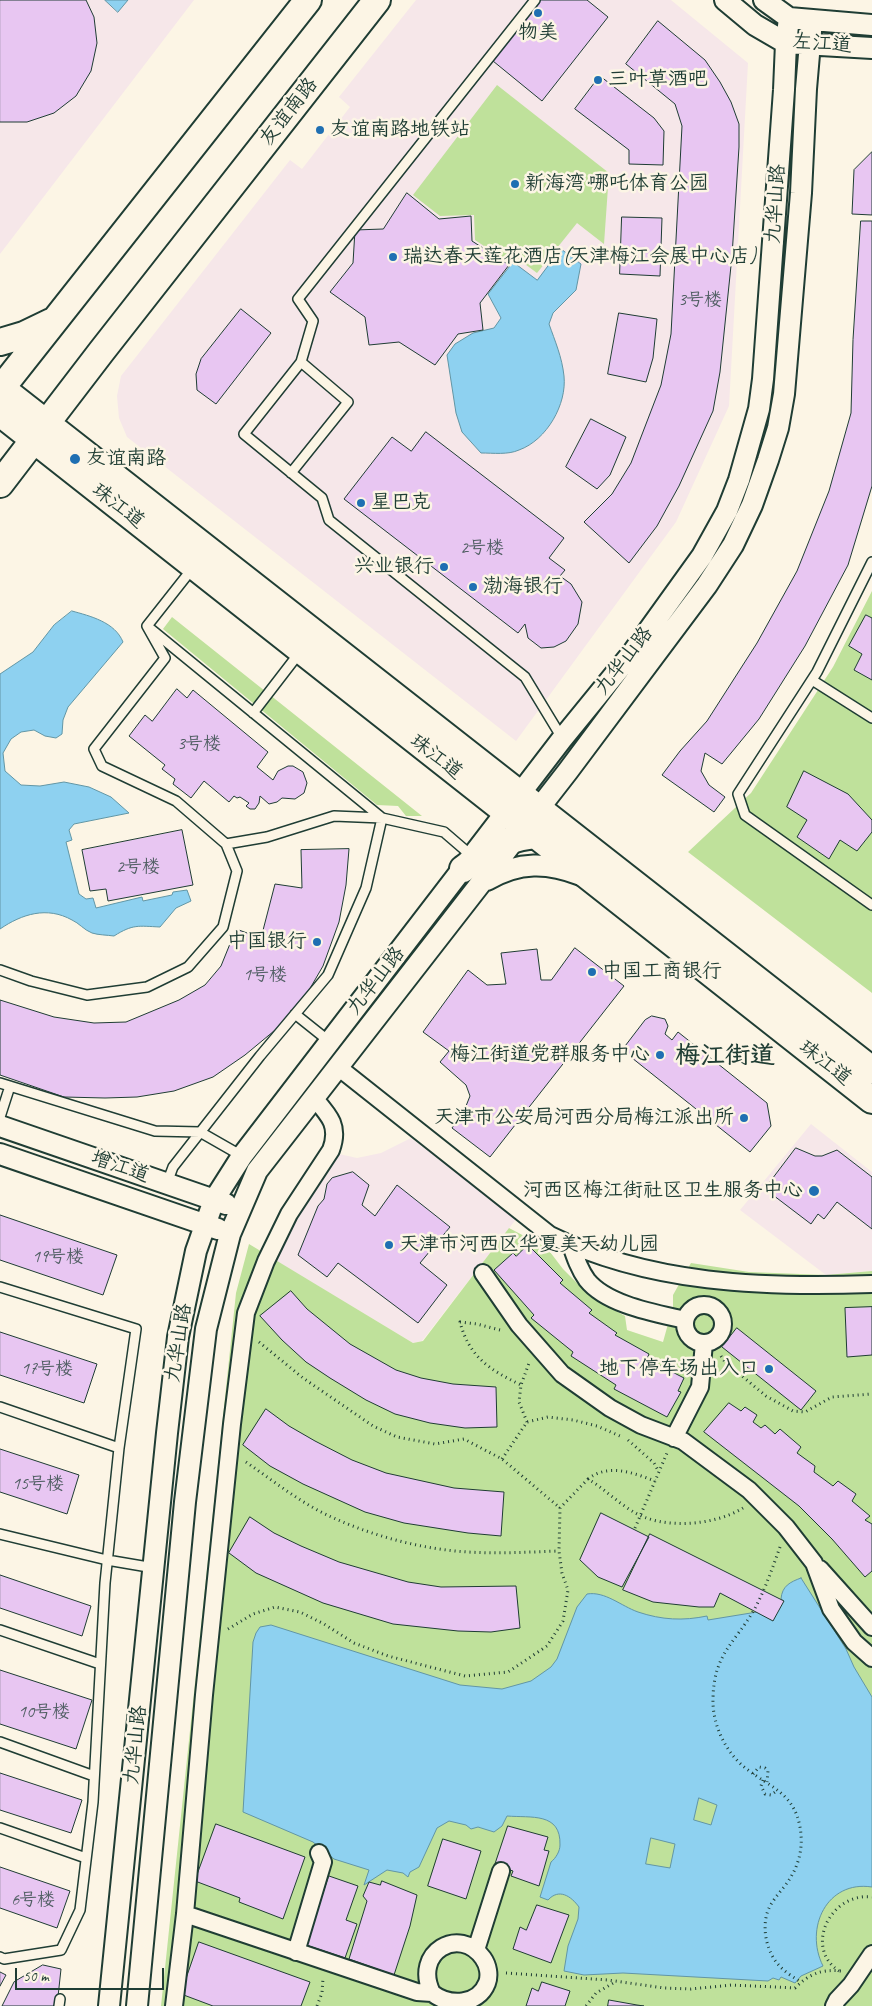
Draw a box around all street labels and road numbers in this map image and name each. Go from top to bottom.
street label: 左江道 [791,30,853,58]
street label: 友谊南路 [255,73,323,151]
street label: 九华山路 [761,163,791,245]
street label: 珠江道 [87,478,149,534]
street label: 九华山路 [590,622,658,700]
street label: 珠江道 [405,729,467,785]
street label: 九华山路 [342,942,410,1020]
street label: 珠江道 [794,1035,856,1091]
street label: 增江道 [88,1146,152,1188]
street label: 九华山路 [161,1302,197,1384]
street label: 九华山路 [120,1704,152,1786]

